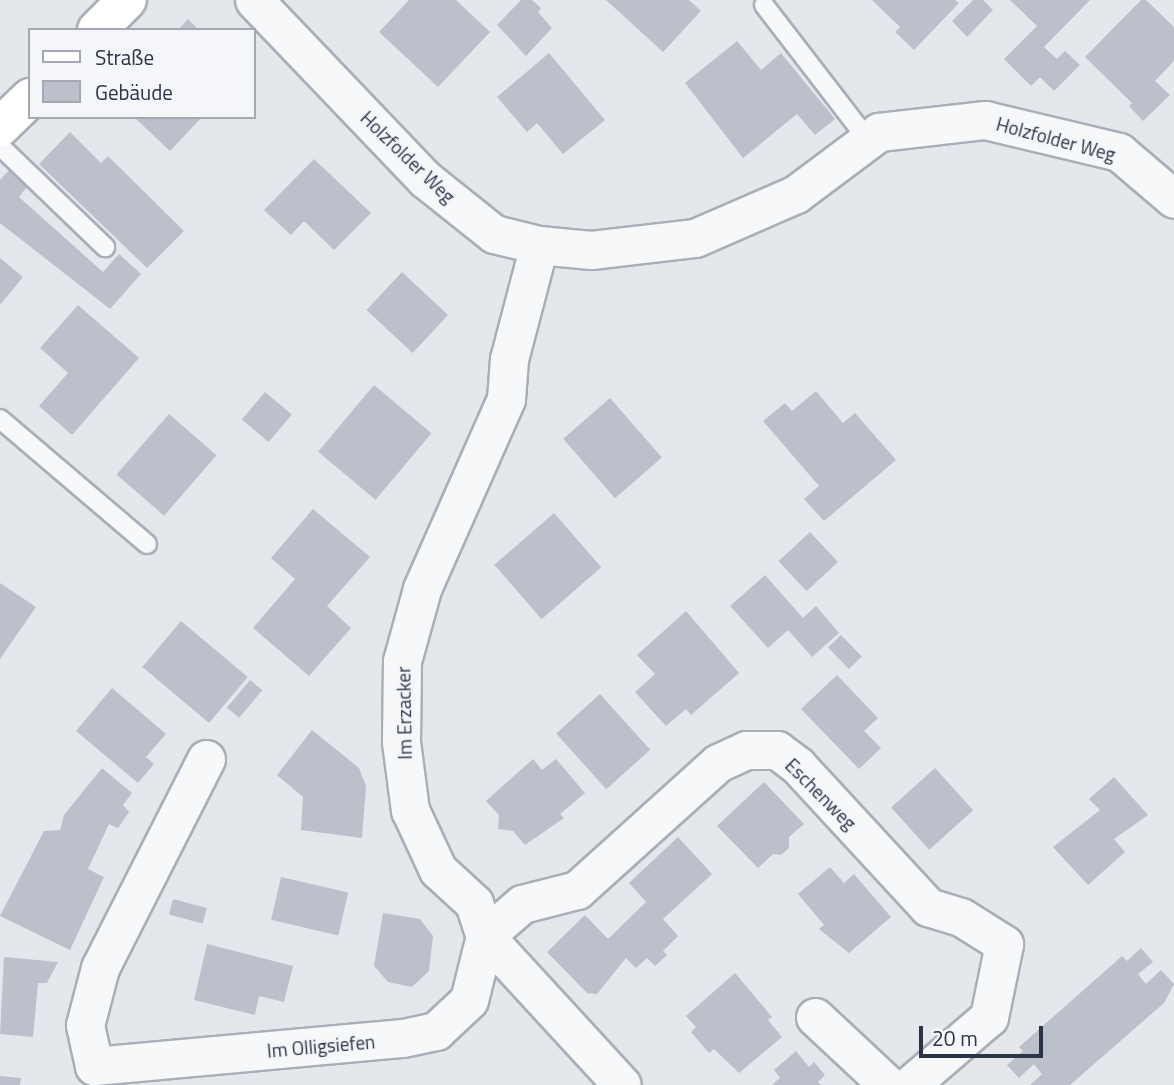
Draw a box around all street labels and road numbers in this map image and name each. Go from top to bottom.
street label: Holzfolder Weg [356,106,460,208]
street label: Holzfolder Weg [994,112,1118,166]
street label: Im Erzacker [392,666,416,760]
street label: Eschenweg [781,754,861,834]
street label: Im Olligsiefen [266,1030,376,1062]

